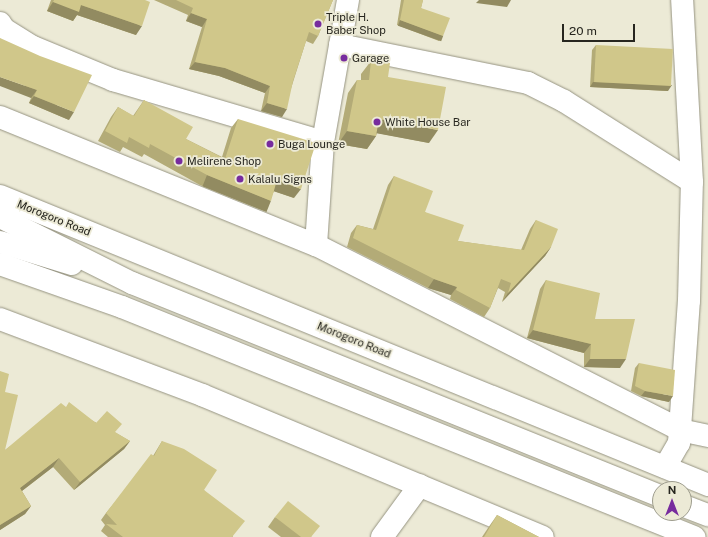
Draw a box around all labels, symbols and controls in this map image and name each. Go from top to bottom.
place label: Triple H. Baber Shop [326,11,386,37]
scale bar [564,16,637,42]
marker: Triple H. Baber Shop [313,19,323,29]
text: 20 m [569,24,597,38]
place label: Garage [352,51,389,65]
marker: Garage [339,53,349,63]
place label: White House Bar [385,115,471,129]
marker: White House Bar [372,117,382,127]
place label: Buga Lounge [278,137,345,151]
marker: Buga Lounge [265,139,275,149]
place label: Melirene Shop [187,154,261,168]
marker: Melirene Shop [174,156,184,166]
place label: Kalalu Signs [248,172,312,186]
marker: Kalalu Signs [235,174,245,184]
street label: Morogoro Road [15,197,93,239]
street label: Morogoro Road [315,319,393,361]
north arrow [652,481,692,521]
text: N [668,484,676,496]

